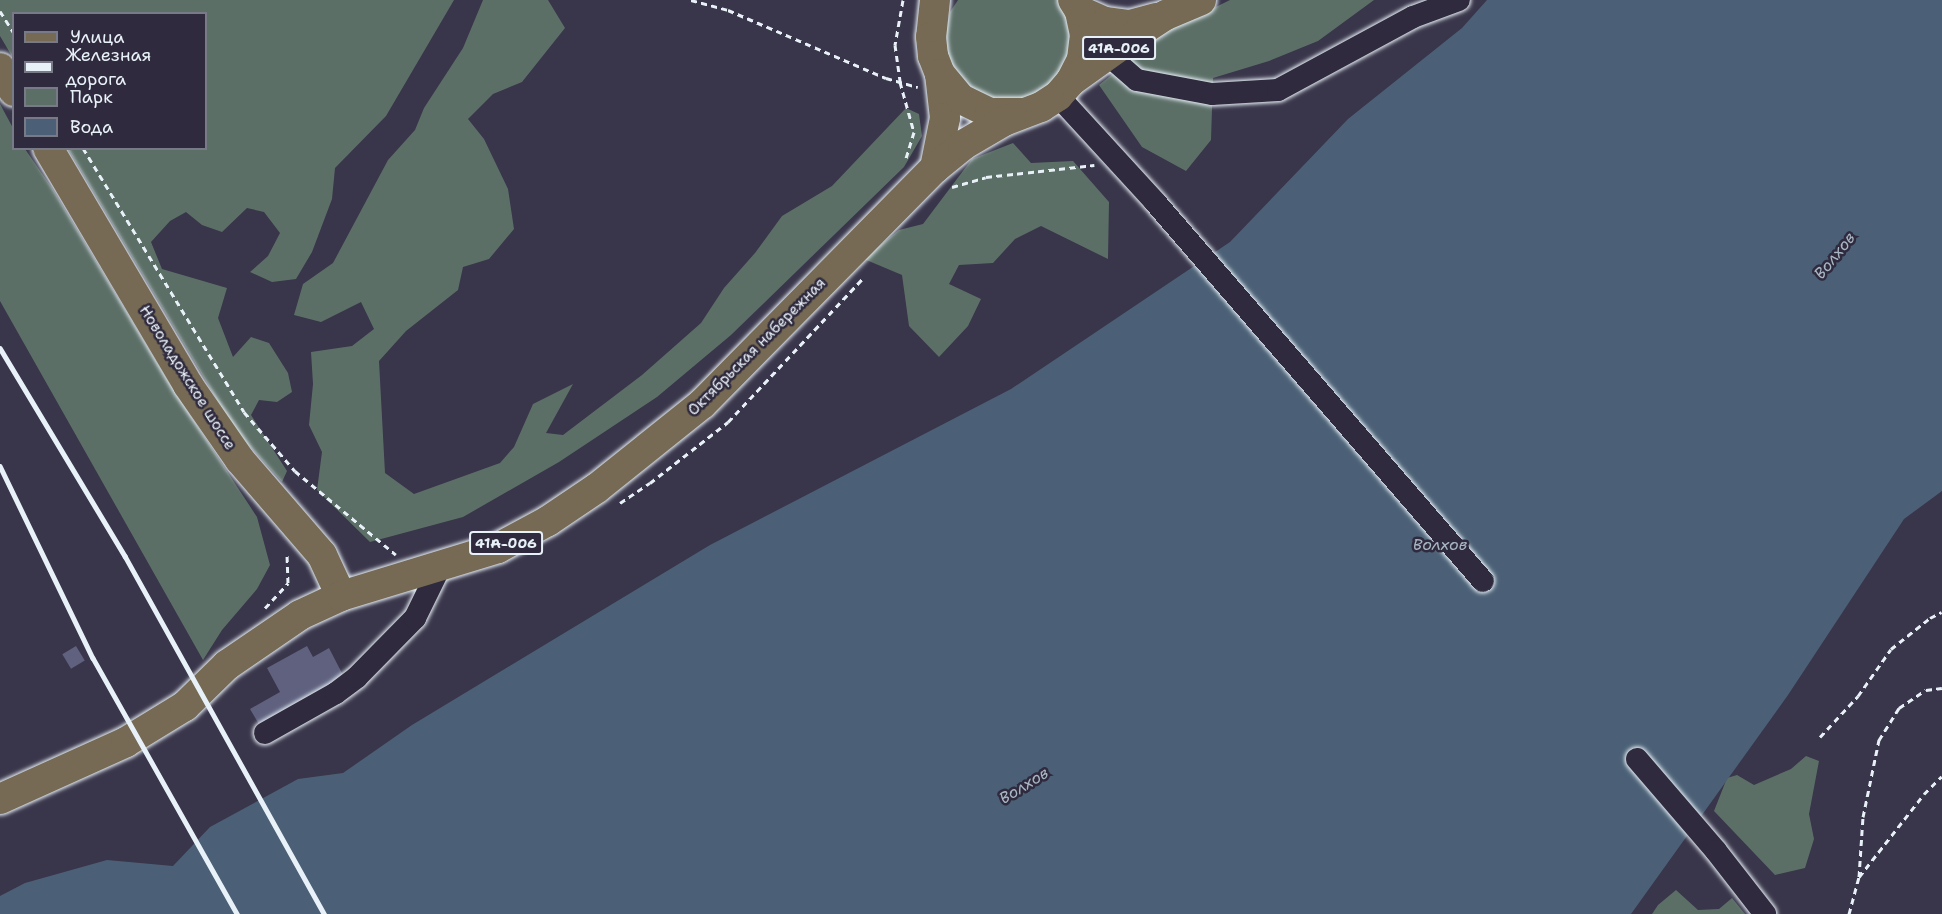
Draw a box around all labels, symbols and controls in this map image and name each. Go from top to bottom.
legend [12,12,207,150]
text: Улица [70,25,124,49]
road number: 41А-006 [1082,37,1156,59]
text: Железная дорога [65,43,151,91]
text: Парк [70,85,113,109]
text: Вода [70,115,113,139]
water label: Волхов [1810,229,1860,283]
street label: Октябрьская набережная [684,274,830,420]
street label: Новоладожское шоссе [135,302,239,454]
road number: 41А-006 [468,532,544,554]
water label: Волхов [1413,535,1467,555]
water label: Волхов [996,763,1052,809]

